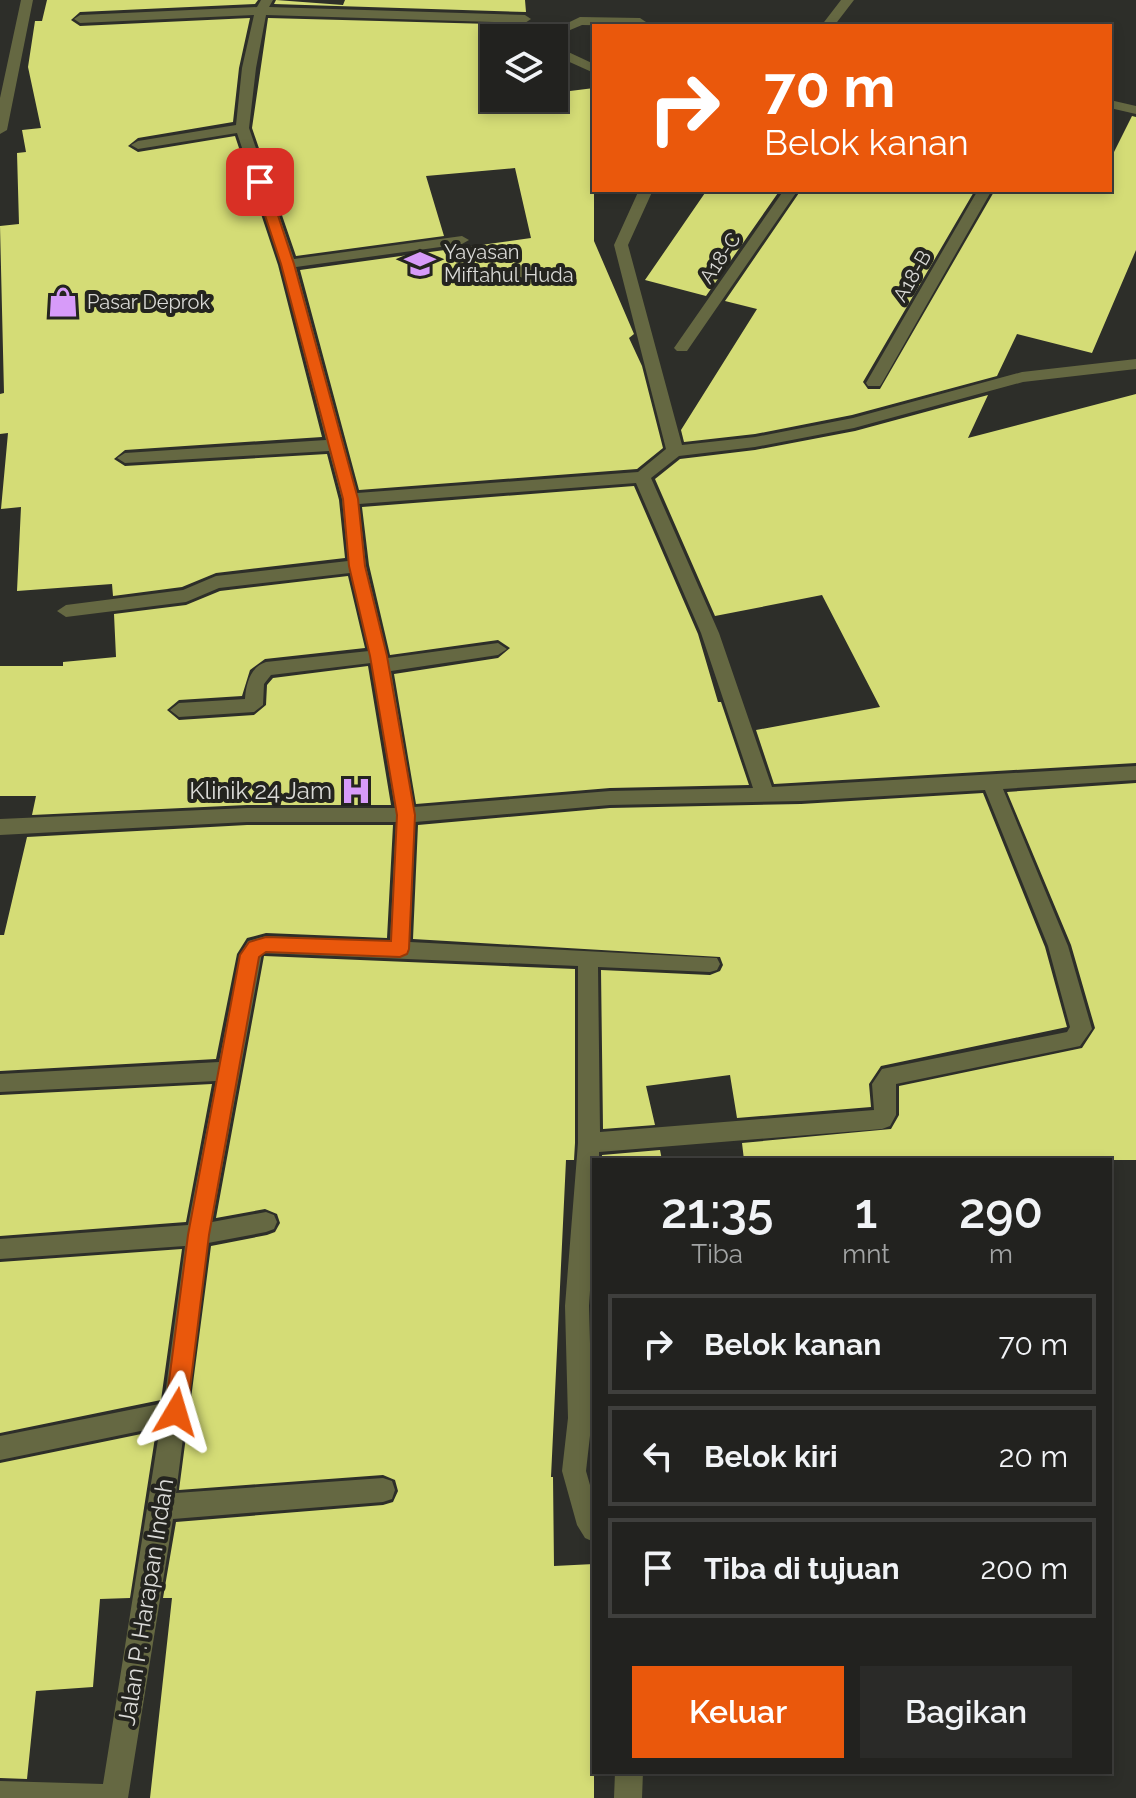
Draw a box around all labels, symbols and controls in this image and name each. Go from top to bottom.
map controls [480,24,568,112]
button: layers [480,24,568,112]
text: 70 m [764,54,895,120]
icon: right [632,56,736,160]
text: Belok kanan [764,121,969,163]
pin [226,148,294,216]
icon: arrive [238,160,282,204]
street label: A18-C [694,228,746,288]
place label: Yayasan Miftahul Huda [444,240,574,287]
street label: A18-B [888,246,936,306]
school or university icon: Yayasan Miftahul Huda [403,247,437,281]
shop icon: Pasar Deprok [46,285,80,319]
place label: Pasar Deprok [87,290,210,314]
hospital icon: Klinik 24 Jam [339,774,373,808]
place label: Klinik 24 Jam [189,776,332,805]
text: 21:35 [661,1183,773,1239]
text: 1 [855,1183,877,1239]
text: 290 [959,1183,1043,1239]
text: Tiba [691,1239,743,1269]
text: mnt [842,1239,890,1269]
text: m [989,1239,1013,1269]
icon: right [636,1322,680,1366]
text: Belok kanan [704,1327,881,1362]
text: 70 m [998,1327,1068,1362]
position arrow [134,1370,218,1454]
icon: left [636,1434,680,1478]
text: Belok kiri [704,1439,838,1474]
text: 20 m [999,1439,1068,1474]
street label: Jalan P. Harapan Indah [112,1476,179,1727]
icon: arrive [636,1546,680,1590]
text: Tiba di tujuan [704,1551,900,1586]
text: 200 m [980,1551,1068,1586]
button: Keluar [632,1666,844,1758]
button: Bagikan [860,1666,1072,1758]

